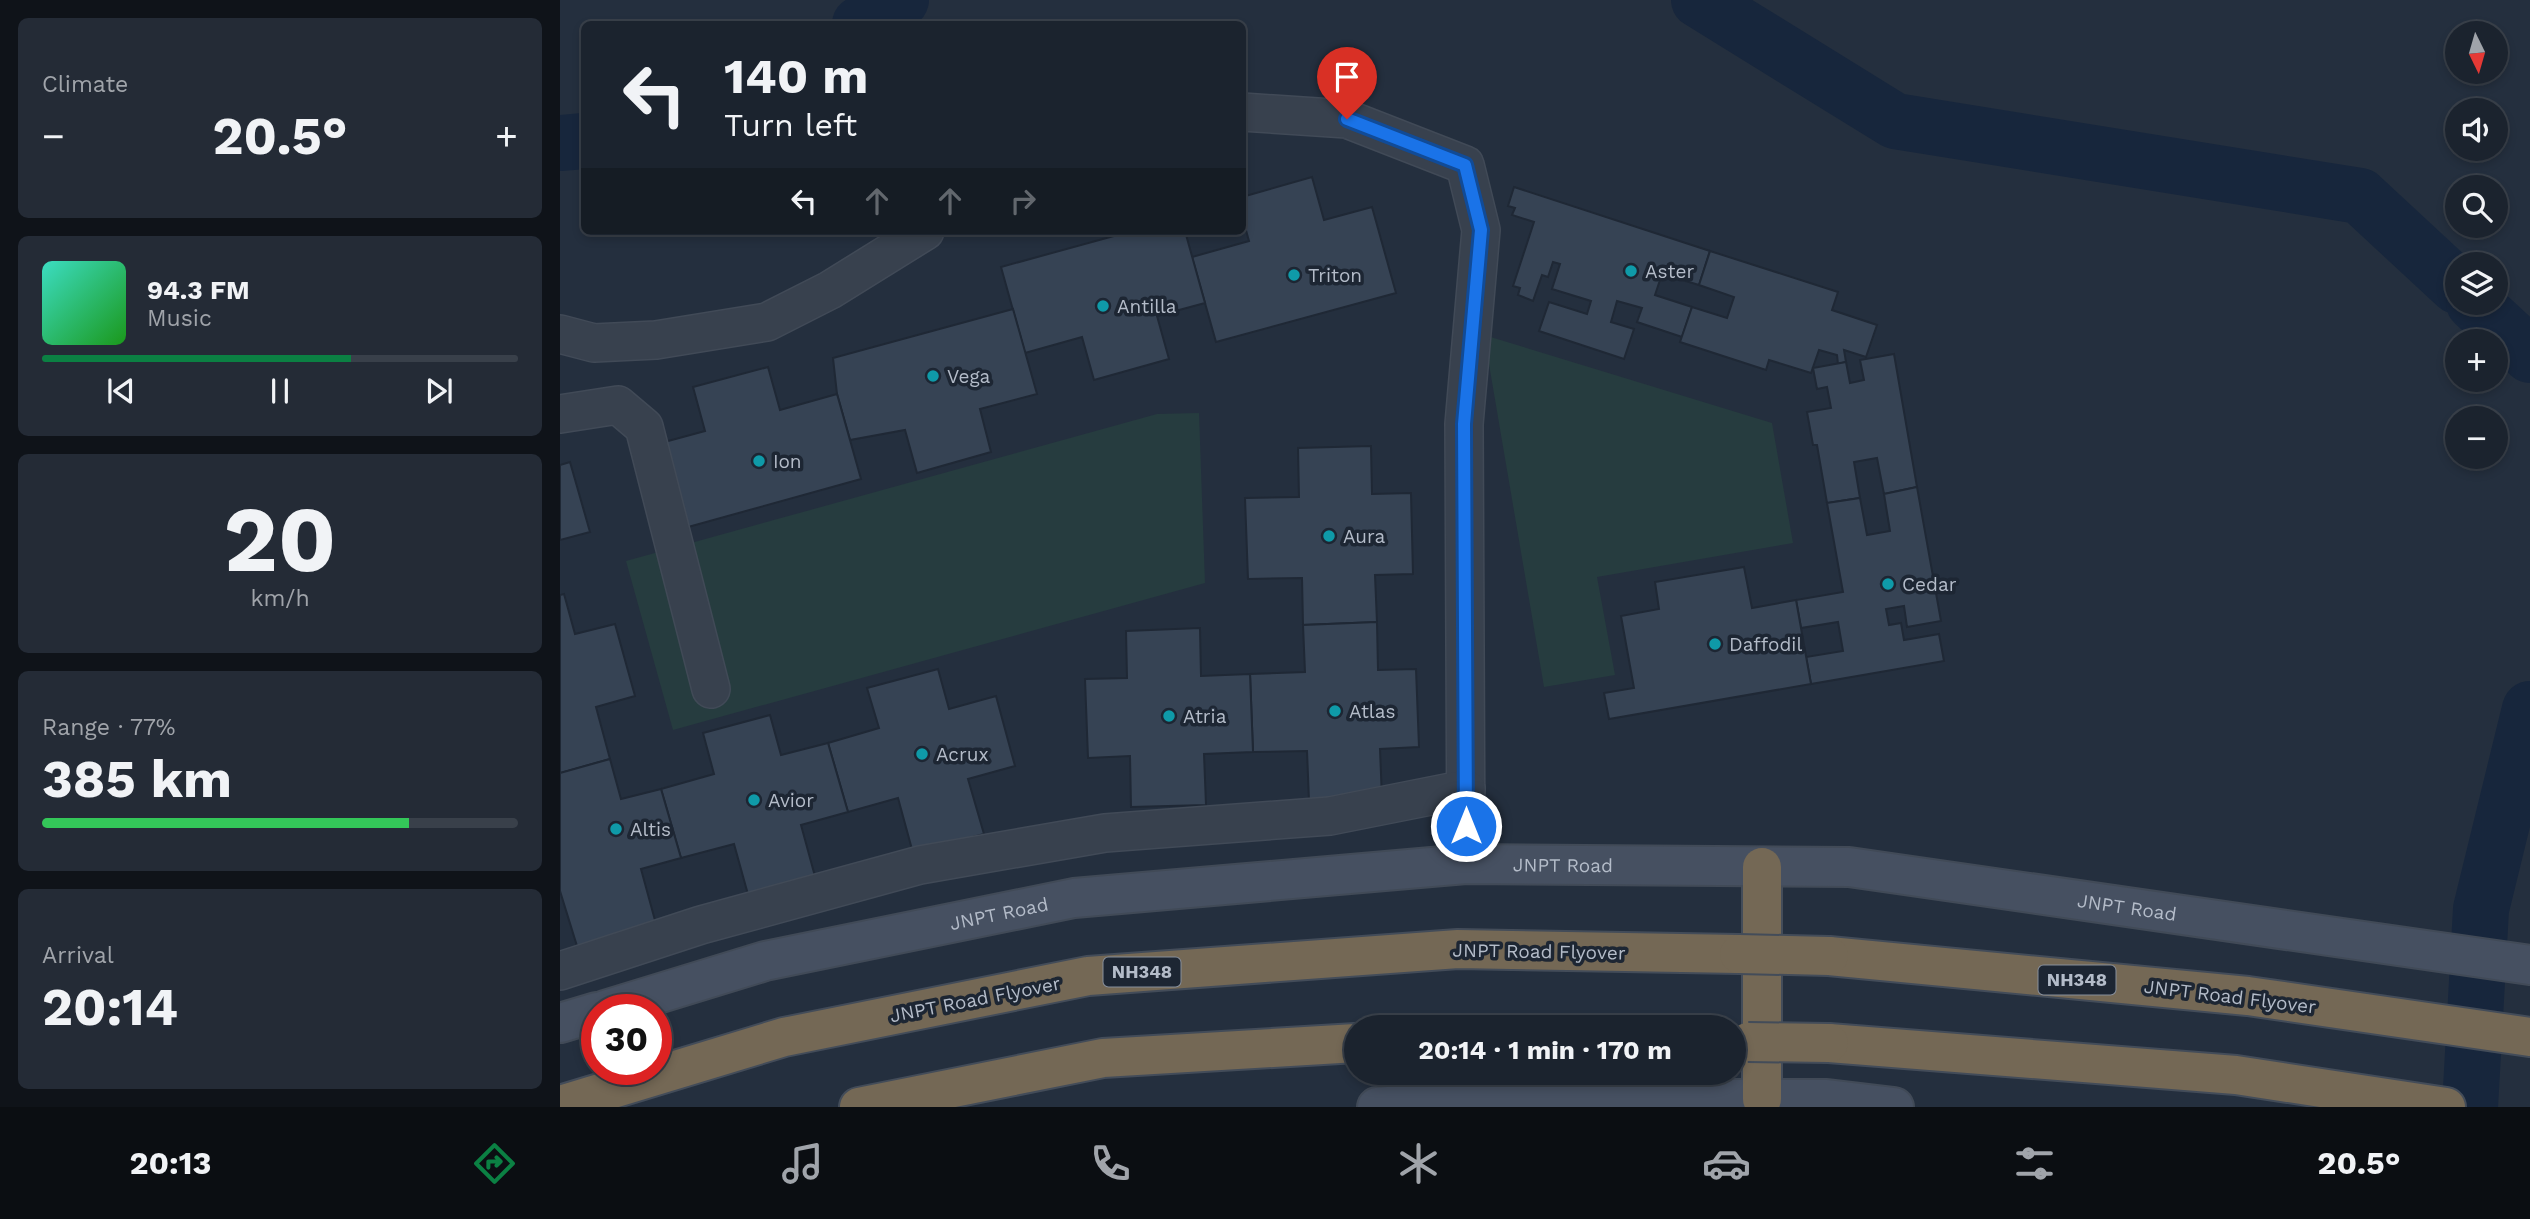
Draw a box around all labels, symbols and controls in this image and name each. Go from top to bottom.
north arrow [2445,21,2508,84]
map controls [2445,21,2508,469]
text: 140 m [724,47,868,105]
pin [1317,47,1377,119]
icon: left [609,49,700,140]
icon: arrive [1328,58,1366,96]
text: Climate [42,71,128,98]
button: sound [2445,98,2508,161]
text: 20.5° [212,106,348,167]
text: Turn left [724,106,857,144]
text: − [42,114,65,158]
text: + [495,114,518,158]
button: search [2445,175,2508,238]
icon: left [785,182,823,220]
icon: ahead [858,182,896,220]
icon: ahead [931,182,969,220]
icon: right [1004,182,1042,220]
button: layers [2445,252,2508,315]
place label: Aster [1645,260,1694,283]
marker: Aster [1623,263,1639,279]
place label: Triton [1308,264,1362,287]
marker: Triton [1286,267,1302,283]
text: 94.3 FM [147,275,250,305]
place label: Antilla [1117,295,1177,318]
marker: Antilla [1095,298,1111,314]
text: Music [147,305,212,332]
button: + [2445,329,2508,392]
place label: Vega [947,365,991,388]
marker: Vega [925,368,941,384]
icon: previous [102,372,140,410]
icon: pause [261,372,299,410]
icon: next [420,372,458,410]
button: − [2445,406,2508,469]
place label: Ion [773,450,802,473]
marker: Ion [751,453,767,469]
text: 20 [224,486,336,593]
place label: Aura [1343,525,1386,548]
marker: Aura [1321,528,1337,544]
place label: Cedar [1902,573,1957,596]
marker: Cedar [1880,576,1896,592]
text: km/h [250,585,310,612]
place label: Daffodil [1729,633,1802,656]
marker: Daffodil [1707,636,1723,652]
place label: Atlas [1349,700,1395,723]
marker: Atlas [1327,703,1343,719]
place label: Atria [1183,705,1227,728]
marker: Atria [1161,708,1177,724]
text: Range · 77% [42,714,176,741]
place label: Acrux [936,743,989,766]
marker: Acrux [914,746,930,762]
text: 385 km [42,749,232,810]
place label: Avior [768,789,814,812]
position arrow [1429,789,1503,863]
marker: Avior [746,792,762,808]
place label: Altis [630,818,671,841]
marker: Altis [608,821,624,837]
street label: JNPT Road [1513,853,1613,877]
street label: JNPT Road [2076,889,2178,926]
street label: JNPT Road [948,893,1050,935]
street label: JNPT Road Flyover [1452,938,1626,965]
text: Arrival [42,942,114,969]
road number: NH348 [1104,958,1180,987]
road number: NH348 [2038,965,2116,995]
street label: JNPT Road Flyover [888,972,1063,1027]
street label: JNPT Road Flyover [2143,975,2318,1019]
text: 20:14 [42,977,178,1038]
speed limit sign: 30 [581,994,672,1085]
text: 20:14 · 1 min · 170 m [1418,1035,1672,1065]
icon: directions [470,1139,519,1188]
icon: music [778,1139,827,1188]
icon: phone [1086,1139,1135,1188]
icon: climate [1394,1139,1443,1188]
icon: car [1702,1139,1751,1188]
icon: filters [2010,1139,2059,1188]
text: 20:13 [129,1144,212,1182]
text: 20.5° [2317,1144,2400,1182]

